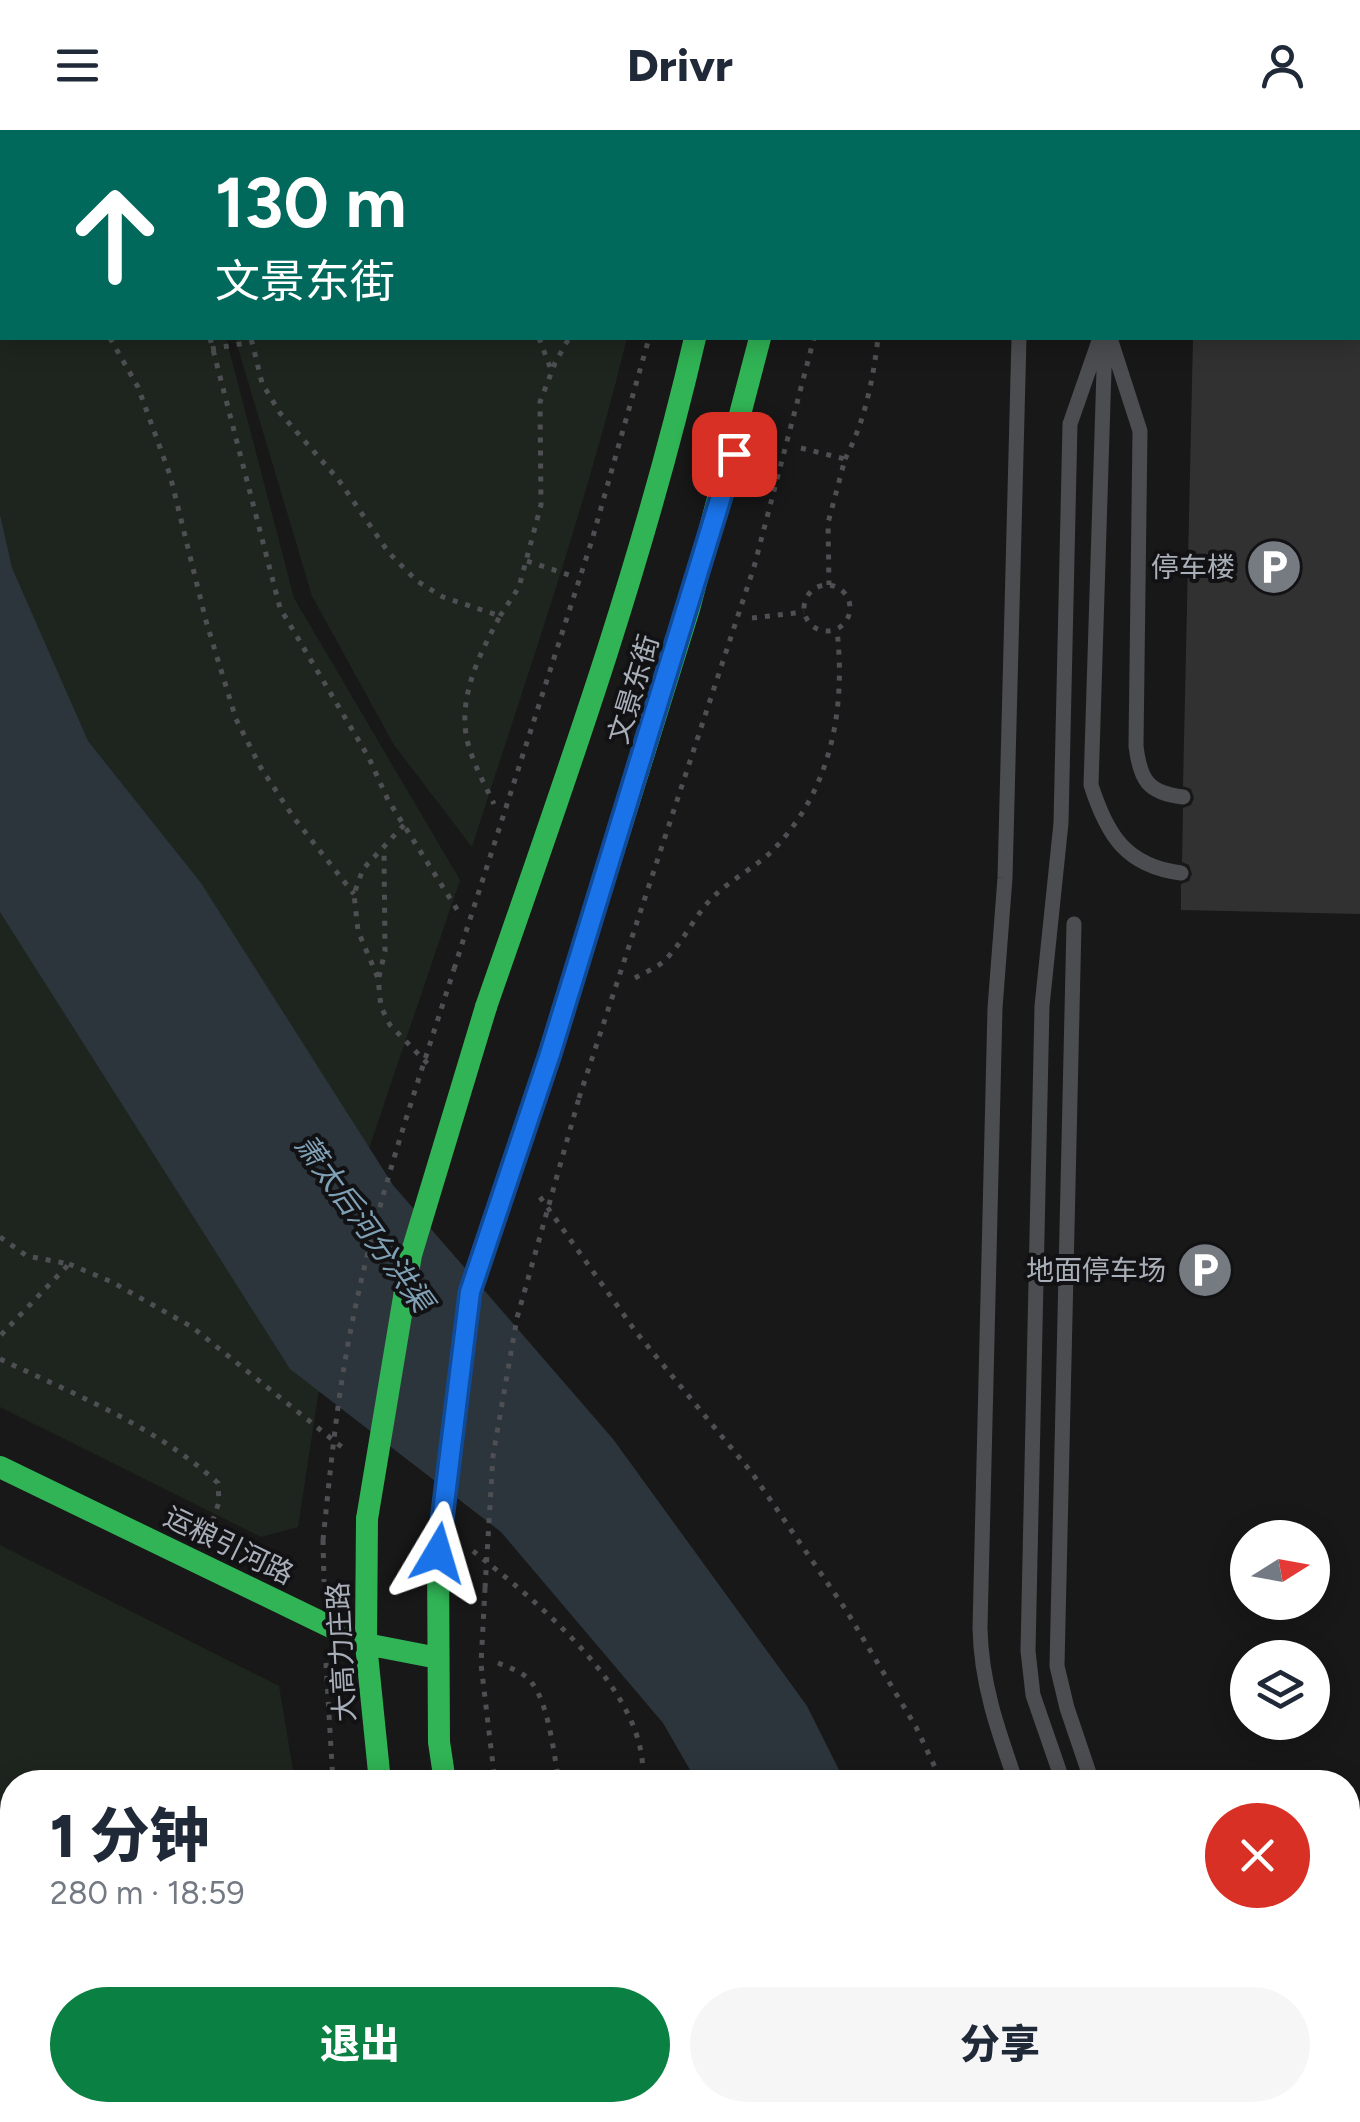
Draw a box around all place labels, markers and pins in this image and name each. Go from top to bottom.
pin [692,412,777,497]
parking icon: 停车楼 [1244,537,1304,597]
place label: 停车楼 [1151,550,1235,584]
parking icon: 地面停车场 [1175,1240,1235,1300]
place label: 地面停车场 [1026,1253,1166,1287]

